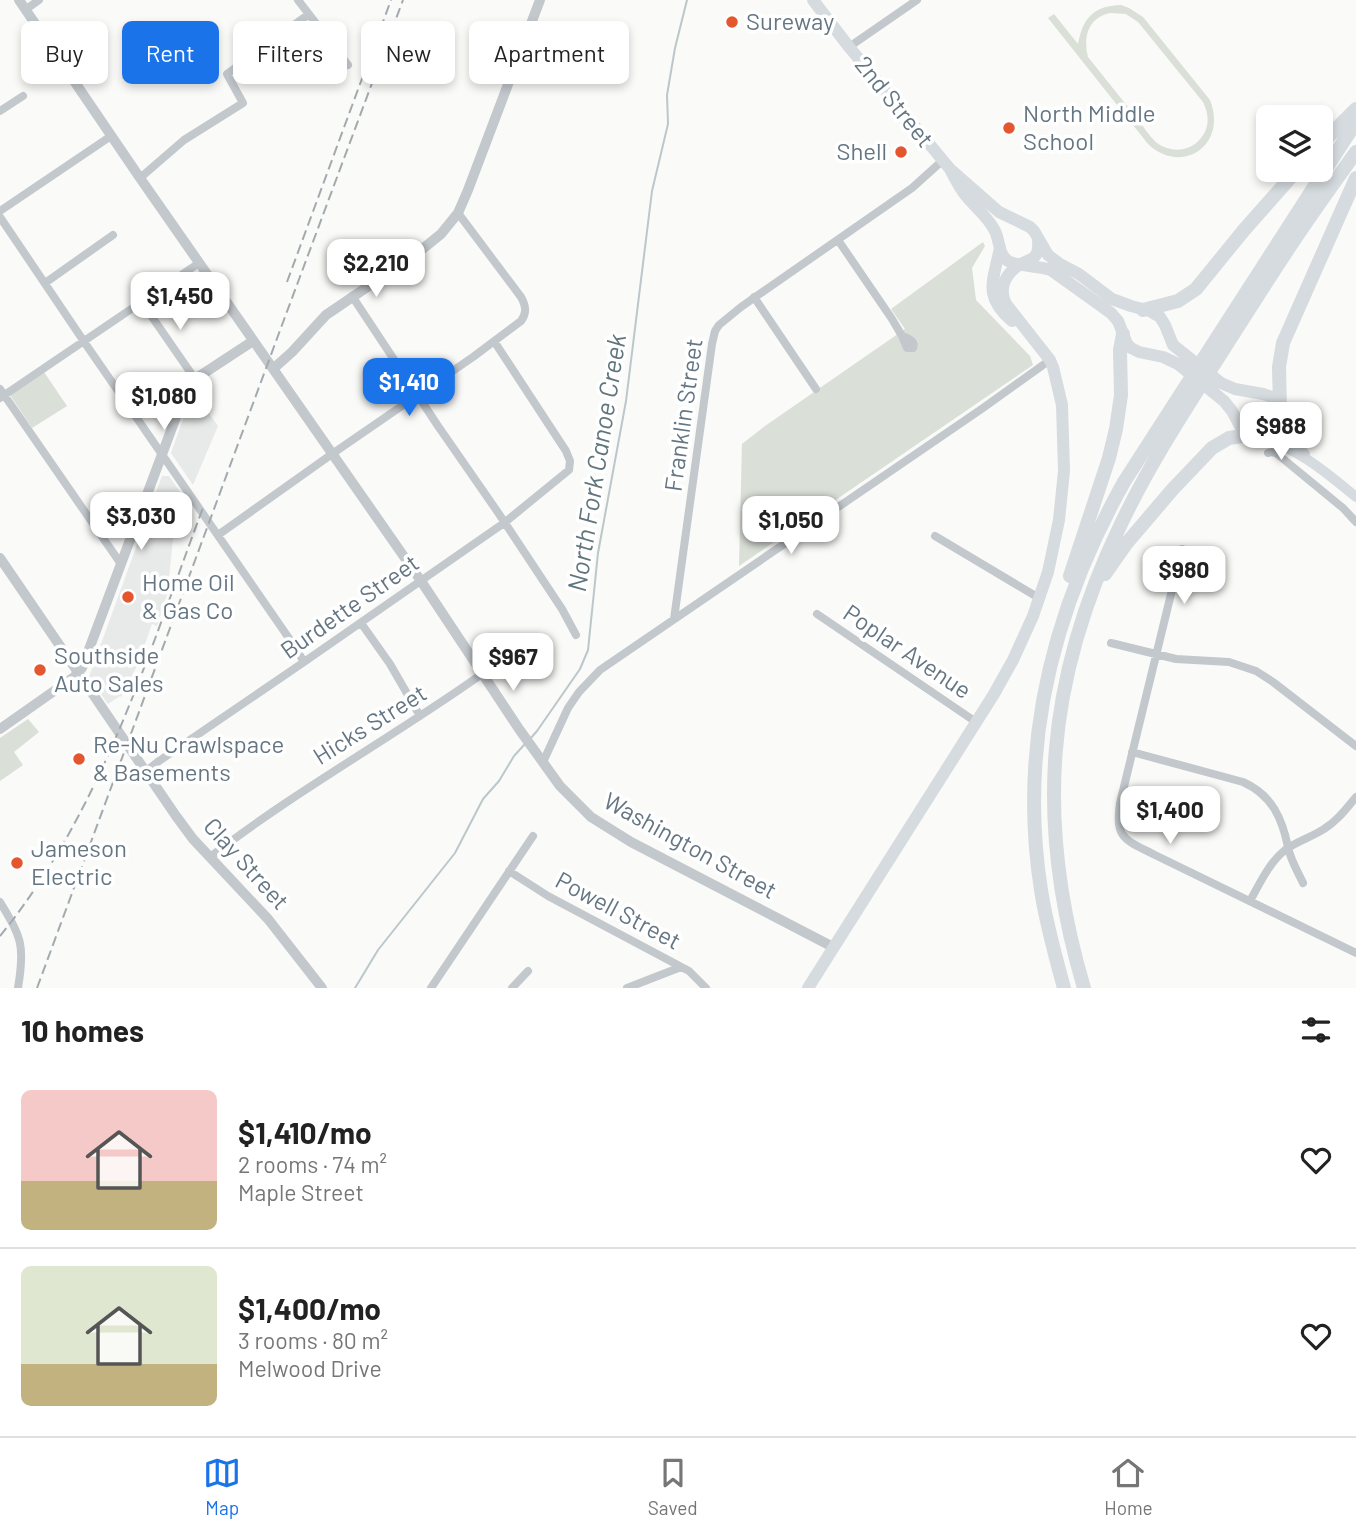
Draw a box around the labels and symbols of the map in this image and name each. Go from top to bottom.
place label: Sureway [746,6,834,35]
marker: Sureway [724,14,740,30]
street label: 2nd Street [850,50,941,153]
place label: North Middle School [1023,98,1156,155]
marker: North Middle School [1001,120,1017,136]
place label: Shell [836,136,887,165]
marker: Shell [893,144,909,160]
pin: $2,210 [319,240,433,299]
pin: $1,450 [123,272,237,332]
water label: North Fork Canoe Creek [560,331,631,594]
street label: Franklin Street [657,336,708,493]
pin: $1,410 [352,358,466,418]
pin: $1,080 [107,372,221,432]
pin: $988 [1240,402,1322,462]
pin: $3,030 [84,492,198,552]
pin: $1,050 [734,496,848,556]
pin: $980 [1143,546,1225,606]
street label: Burdette Street [274,547,424,664]
place label: Home Oil & Gas Co [142,567,235,624]
marker: Home Oil & Gas Co [120,589,136,605]
street label: Poplar Avenue [839,597,977,704]
pin: $967 [472,634,554,693]
place label: Southside Auto Sales [54,640,164,697]
marker: Southside Auto Sales [32,662,48,678]
street label: Hicks Street [307,677,431,770]
place label: Re-Nu Crawlspace & Basements [93,729,284,786]
marker: Re-Nu Crawlspace & Basements [71,751,87,767]
street label: Washington Street [599,785,782,904]
pin: $1,400 [1113,786,1227,846]
street label: Clay Street [198,811,296,915]
place label: Jameson Electric [31,833,127,890]
marker: Jameson Electric [9,855,25,871]
street label: Powell Street [551,865,686,955]

